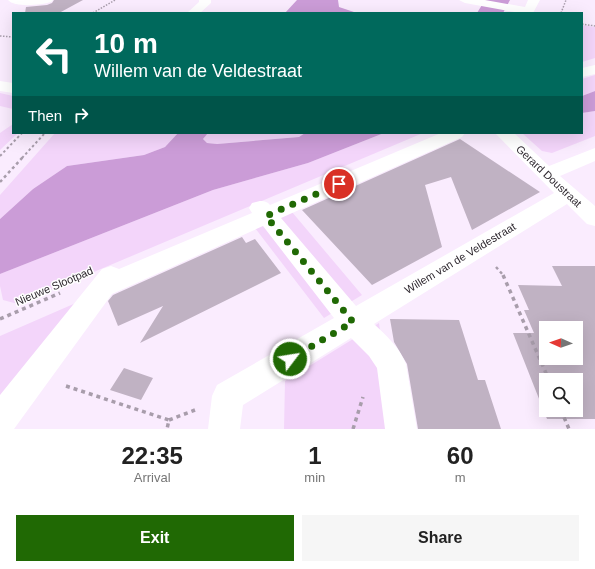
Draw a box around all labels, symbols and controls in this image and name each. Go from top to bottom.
icon: left [28,28,80,80]
text: 10 m [94,28,158,59]
text: Willem van de Veldestraat [94,61,302,81]
icon: right [70,104,92,126]
text: Then [28,107,62,124]
street label: Gerard Doustraat [514,143,584,209]
pin [322,167,356,201]
icon: arrive [328,173,350,195]
street label: Willem van de Veldestraat [402,220,518,296]
street label: Nieuwe Slootpad [13,264,95,308]
north arrow [539,321,583,365]
map controls [539,321,583,417]
position arrow [269,338,311,380]
button: search [539,373,583,417]
text: 22:35 [121,442,183,469]
text: 1 [308,442,322,469]
text: 60 [447,442,474,469]
text: Arrival [134,470,171,485]
text: min [304,470,325,485]
text: m [455,470,466,485]
button: Exit [16,515,294,561]
button: Share [302,515,579,561]

